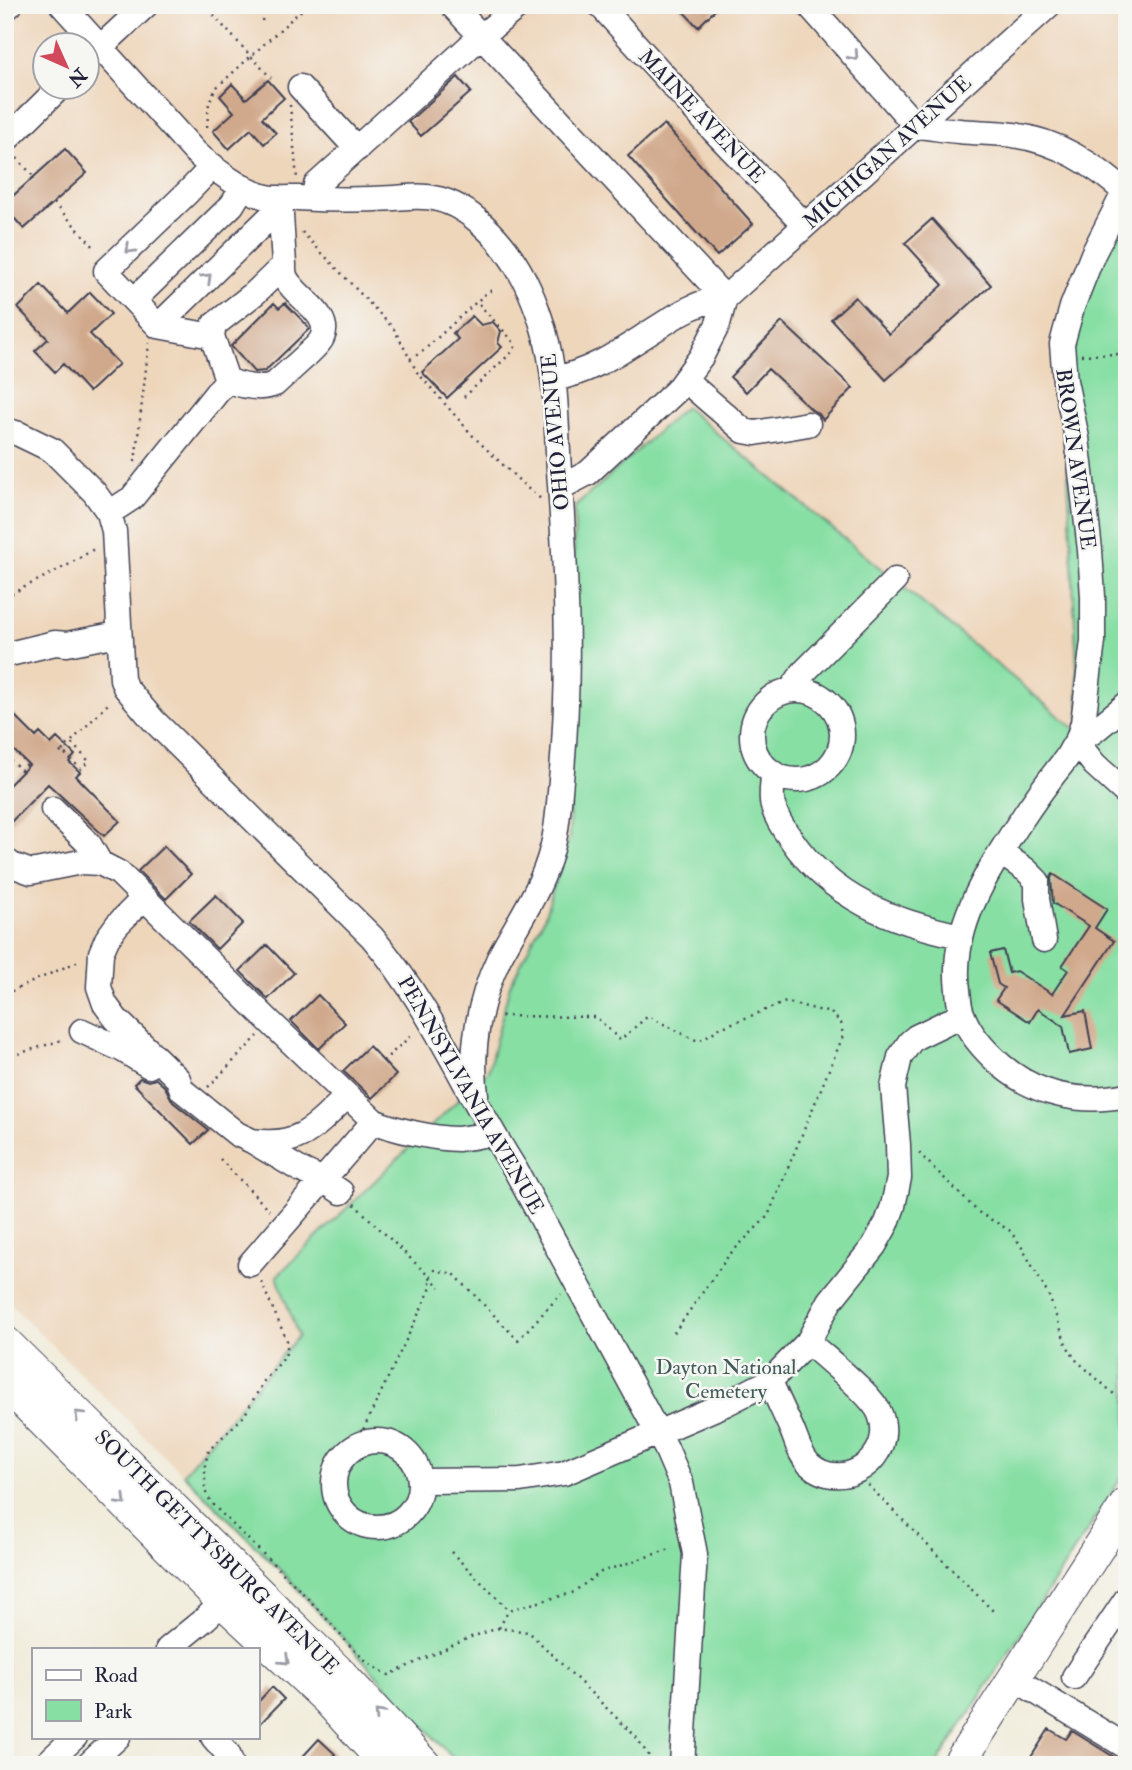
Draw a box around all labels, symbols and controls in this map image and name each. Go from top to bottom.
north arrow [32,32,102,102]
street label: MAINE AVENUE [632,44,771,189]
one-way arrow [846,48,858,61]
text: N [62,62,93,93]
street label: MICHIGAN AVENUE [798,70,977,235]
one-way arrow [125,240,138,253]
one-way arrow [199,274,212,287]
street label: OHIO AVENUE [535,352,576,512]
street label: BROWN AVENUE [1049,367,1102,551]
street label: PENNSYLVANIA AVENUE [391,971,550,1219]
park label: Dayton National Cemetery [655,1354,797,1405]
one-way arrow [74,1411,87,1424]
street label: SOUTH GETTYSBURG AVENUE [88,1424,345,1681]
one-way arrow [114,1493,127,1506]
legend [32,1648,259,1738]
one-way arrow [277,1652,290,1664]
text: Road [94,1662,139,1689]
text: Park [94,1698,132,1725]
one-way arrow [375,1709,387,1722]

